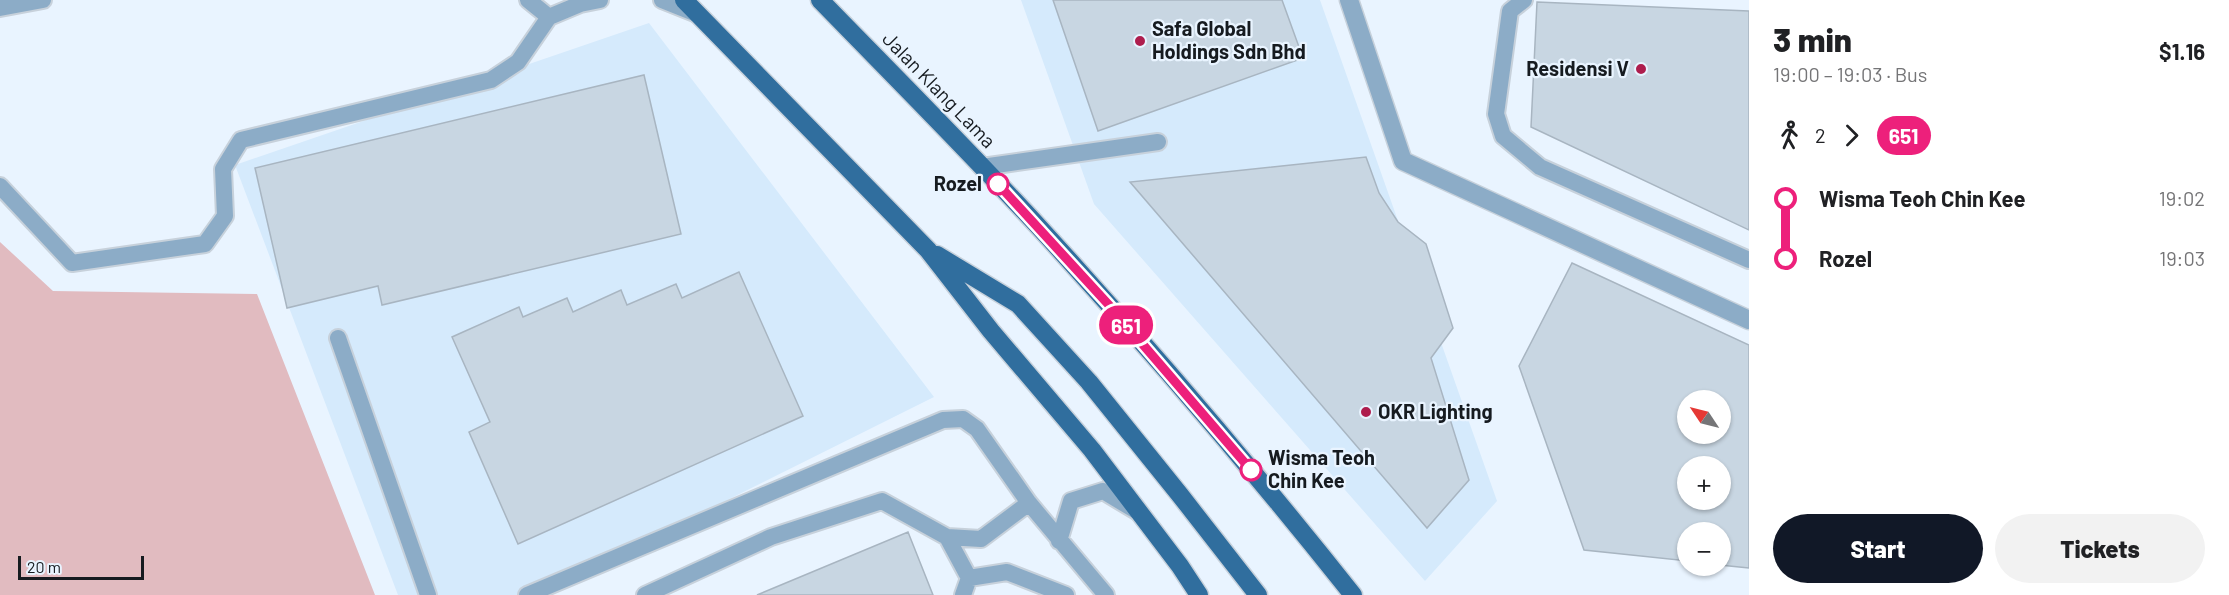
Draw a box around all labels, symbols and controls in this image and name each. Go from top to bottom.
place label: Safa Global Holdings Sdn Bhd [1152,16,1306,63]
text: 3 min [1773,19,1852,59]
street label: Jalan Klang Lama [878,26,1001,152]
marker: Safa Global Holdings Sdn Bhd [1133,34,1147,48]
text: $1.16 [2159,38,2205,64]
place label: Residensi V [1526,56,1629,80]
marker: Residensi V [1634,62,1648,76]
text: 19:00 – 19:03 · Bus [1773,62,1927,86]
icon: walk [1773,119,1806,152]
icon: forward [1835,119,1868,152]
text: 2 [1815,123,1826,147]
text: 651 [1889,123,1919,148]
place label: Rozel [934,171,982,195]
marker: Rozel [987,173,1009,195]
text: Wisma Teoh Chin Kee [1819,185,2026,211]
text: 19:02 [2159,186,2205,210]
text: Rozel [1819,245,1872,271]
text: 19:03 [2159,246,2205,270]
line badge: 651 [1092,306,1160,344]
text: 651 [1111,313,1141,338]
north arrow [1677,390,1731,444]
map controls [1677,390,1731,576]
place label: OKR Lighting [1378,399,1493,423]
marker: OKR Lighting [1359,405,1373,419]
place label: Wisma Teoh Chin Kee [1268,445,1375,492]
button: + [1677,456,1731,510]
marker: Wisma Teoh Chin Kee [1240,459,1262,481]
button: Start [1773,514,1983,583]
button: Tickets [1995,514,2205,583]
button: − [1677,522,1731,576]
scale bar [18,553,144,580]
text: 20 m [27,557,61,576]

